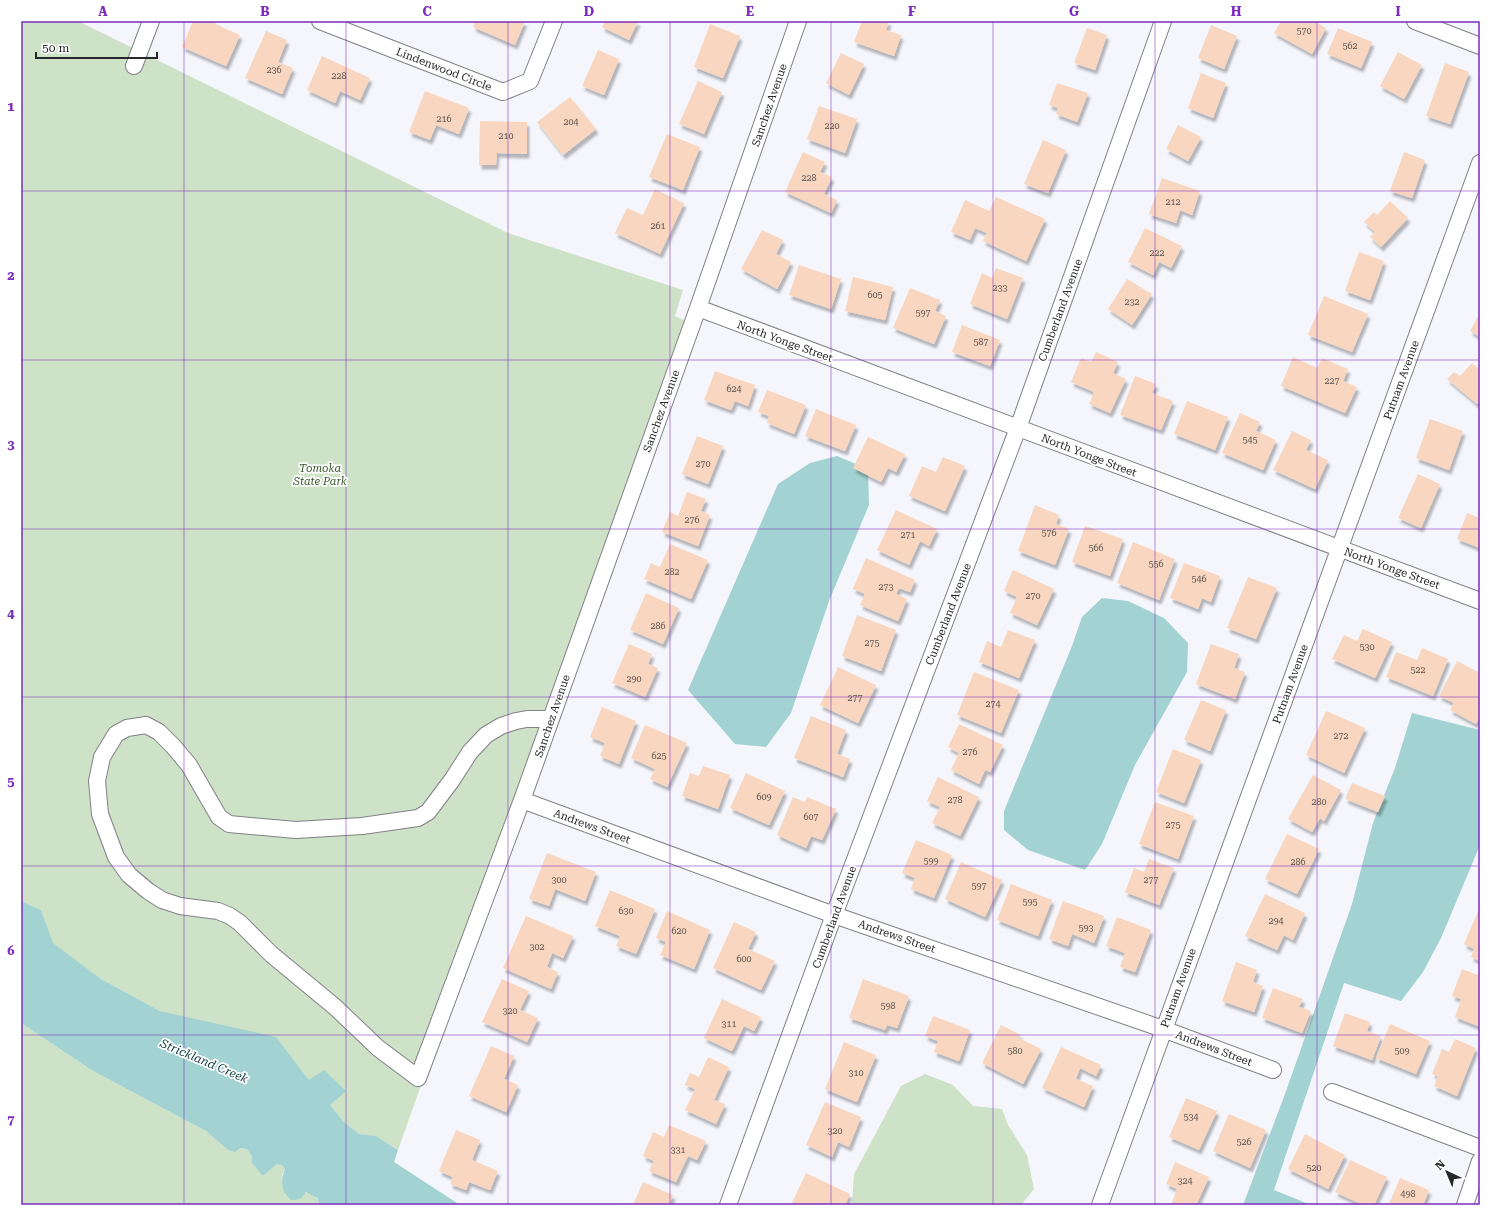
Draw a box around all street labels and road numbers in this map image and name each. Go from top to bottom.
street label: Lindenwood Circle [394,45,493,94]
street label: Sanchez Avenue [749,62,790,148]
street label: Cumberland Avenue [1036,257,1085,363]
street label: North Yonge Street [735,318,835,365]
street label: Putnam Avenue [1381,339,1422,422]
street label: Sanchez Avenue [641,368,682,454]
street label: North Yonge Street [1039,431,1138,480]
street label: North Yonge Street [1342,545,1442,592]
street label: Cumberland Avenue [923,561,974,667]
street label: Putnam Avenue [1270,643,1311,726]
street label: Sanchez Avenue [532,673,573,759]
street label: Andrews Street [552,807,632,846]
street label: Cumberland Avenue [810,864,859,970]
street label: Andrews Street [857,917,937,956]
street label: Putnam Avenue [1158,947,1199,1030]
street label: Andrews Street [1174,1028,1254,1069]

